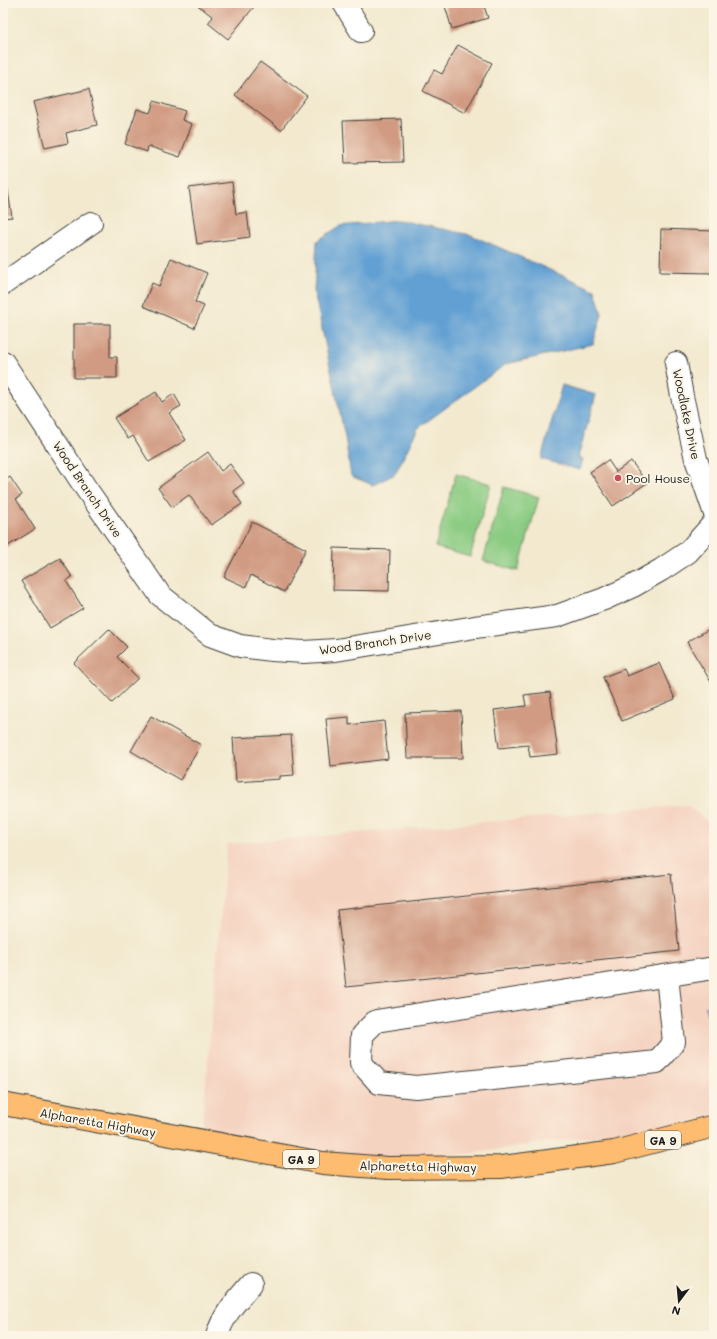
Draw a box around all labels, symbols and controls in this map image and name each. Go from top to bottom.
street label: Woodlake Drive [670,367,704,461]
street label: Wood Branch Drive [50,438,126,540]
place label: Pool House [626,470,690,486]
marker: Pool House [613,473,623,483]
street label: Wood Branch Drive [318,626,432,658]
street label: Alpharetta Highway [39,1104,157,1140]
road number: GA 9 [645,1131,681,1149]
road number: GA 9 [283,1150,319,1168]
street label: Alpharetta Highway [359,1157,477,1175]
north arrow [659,1281,699,1321]
text: N [670,1303,682,1319]

